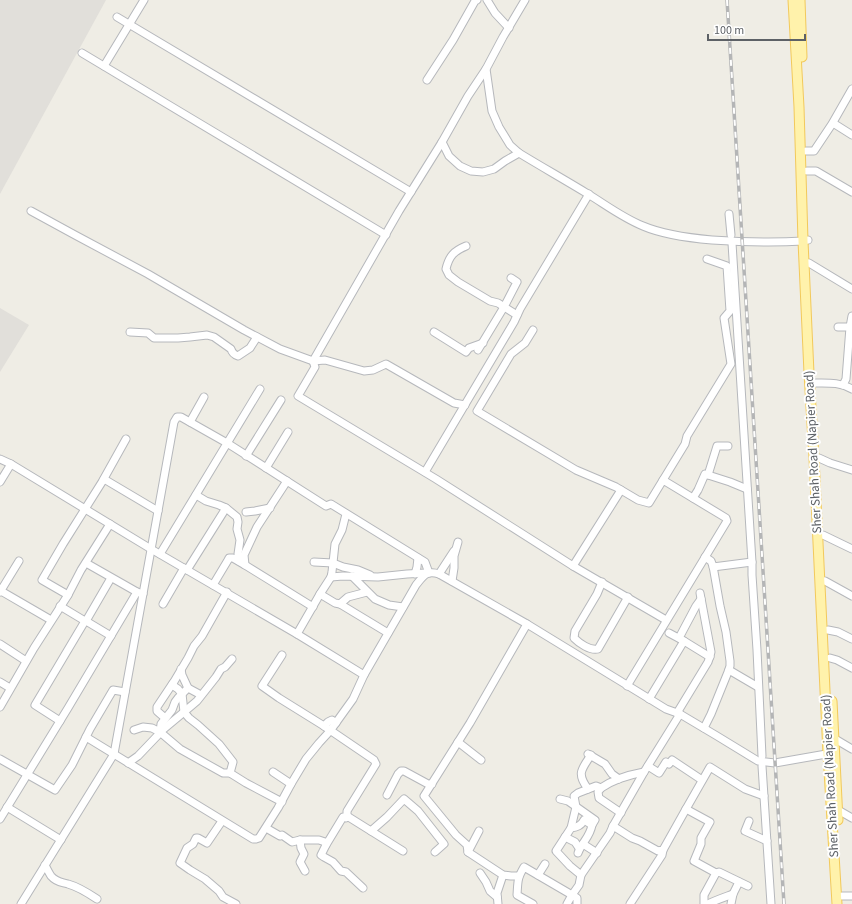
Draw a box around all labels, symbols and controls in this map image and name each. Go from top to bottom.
scale bar [708,16,805,42]
text: 100 m [714,22,744,39]
street label: Sher Shah Road (Napier Road) [800,370,826,534]
street label: Sher Shah Road (Napier Road) [817,694,843,858]

